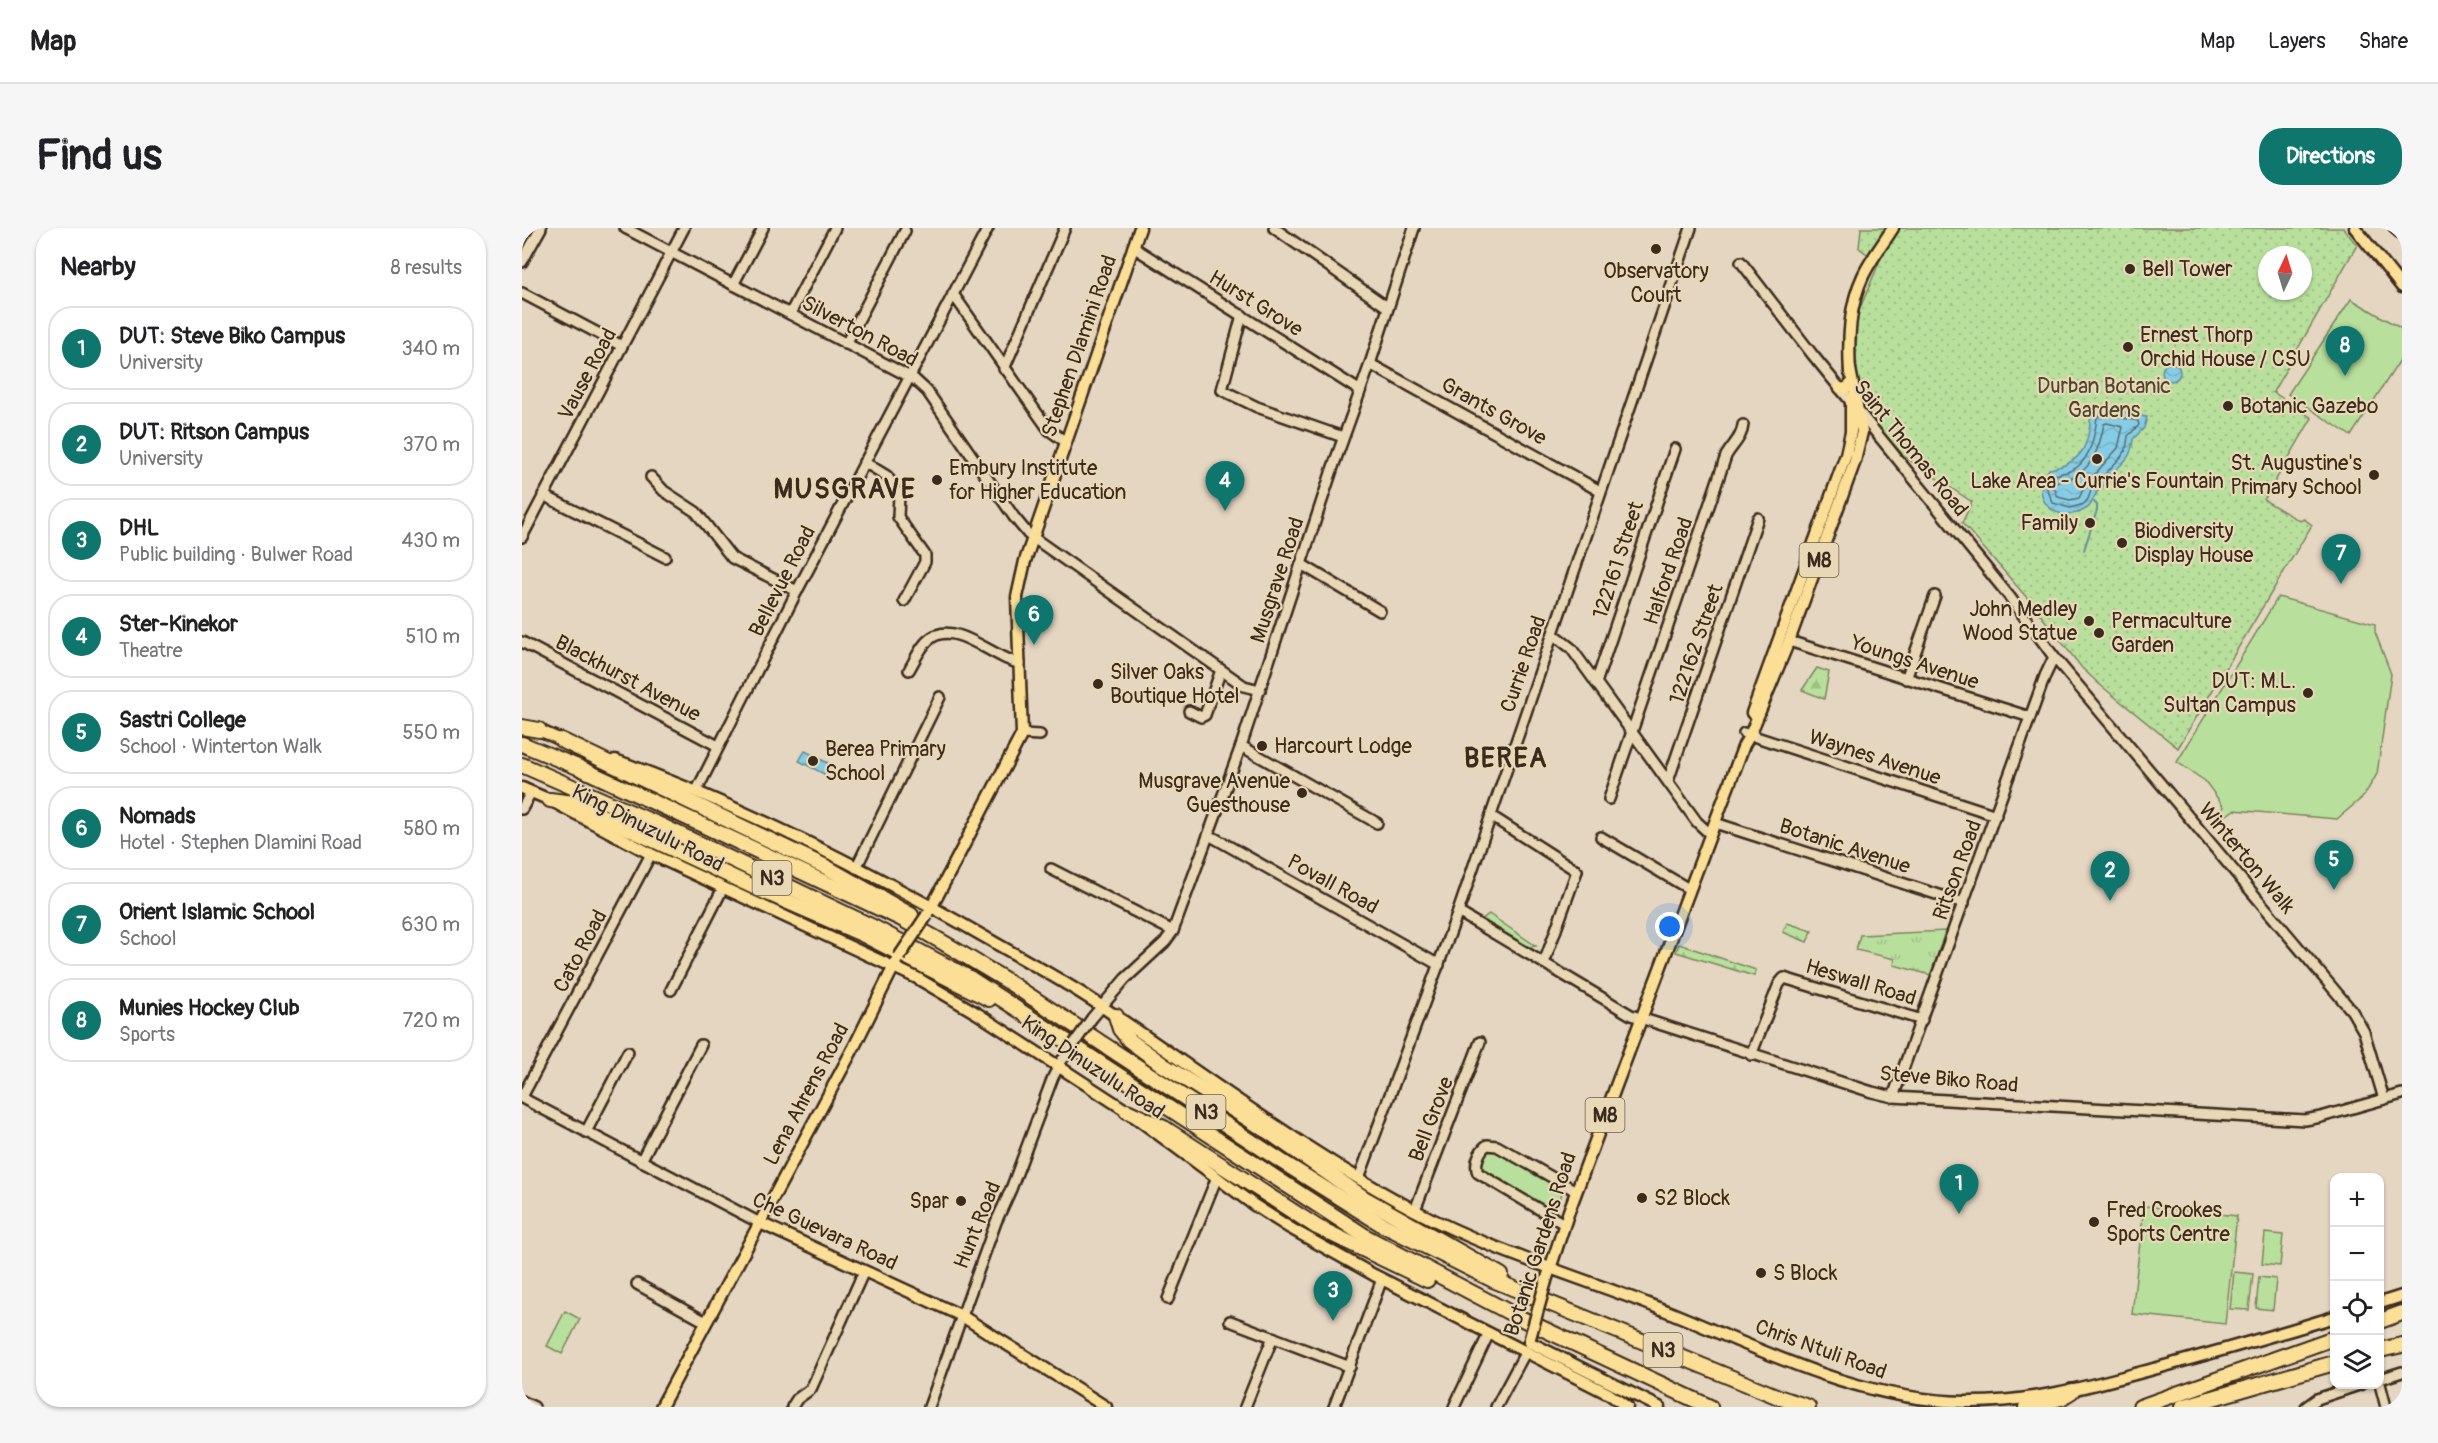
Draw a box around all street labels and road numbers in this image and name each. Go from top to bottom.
street label: Stephen Dlamini Road [1036,251,1123,441]
street label: Hurst Grove [1204,264,1308,343]
street label: Silverton Road [797,290,923,373]
street label: Vause Road [552,324,623,425]
street label: Grants Grove [1436,371,1552,452]
street label: Saint Thomas Road [1847,374,1974,522]
street label: 122161 Street [1587,498,1650,622]
street label: Musgrave Road [1244,514,1311,647]
street label: Halford Road [1637,514,1699,629]
street label: Bellevue Road [743,521,822,641]
road number: M8 [1800,543,1838,577]
street label: 122162 Street [1663,580,1730,708]
street label: Currie Road [1494,612,1553,716]
street label: Blackhurst Avenue [550,629,706,728]
street label: Youngs Avenue [1846,629,1983,696]
street label: Waynes Avenue [1805,723,1945,792]
street label: King Dinuzulu Road [567,778,729,878]
street label: Winterton Walk [2192,797,2301,920]
street label: Botanic Avenue [1776,813,1914,881]
street label: Ritson Road [1927,816,1988,924]
street label: Povall Road [1282,848,1383,921]
road number: N3 [752,861,792,895]
street label: Cato Road [547,905,613,997]
street label: Heswall Road [1802,953,1919,1012]
street label: King Dinuzulu Road [1016,1009,1170,1125]
street label: Lena Ahrens Road [758,1018,855,1170]
street label: Steve Biko Road [1878,1060,2019,1099]
street label: Bell Grove [1403,1072,1460,1166]
road number: N3 [1186,1095,1226,1129]
road number: M8 [1586,1098,1624,1132]
street label: Botanic Gardens Road [1498,1149,1583,1339]
street label: Hunt Road [948,1177,1007,1273]
street label: Che Guevara Road [748,1186,902,1277]
street label: Chris Ntuli Road [1751,1313,1890,1386]
road number: N3 [1644,1333,1682,1367]

